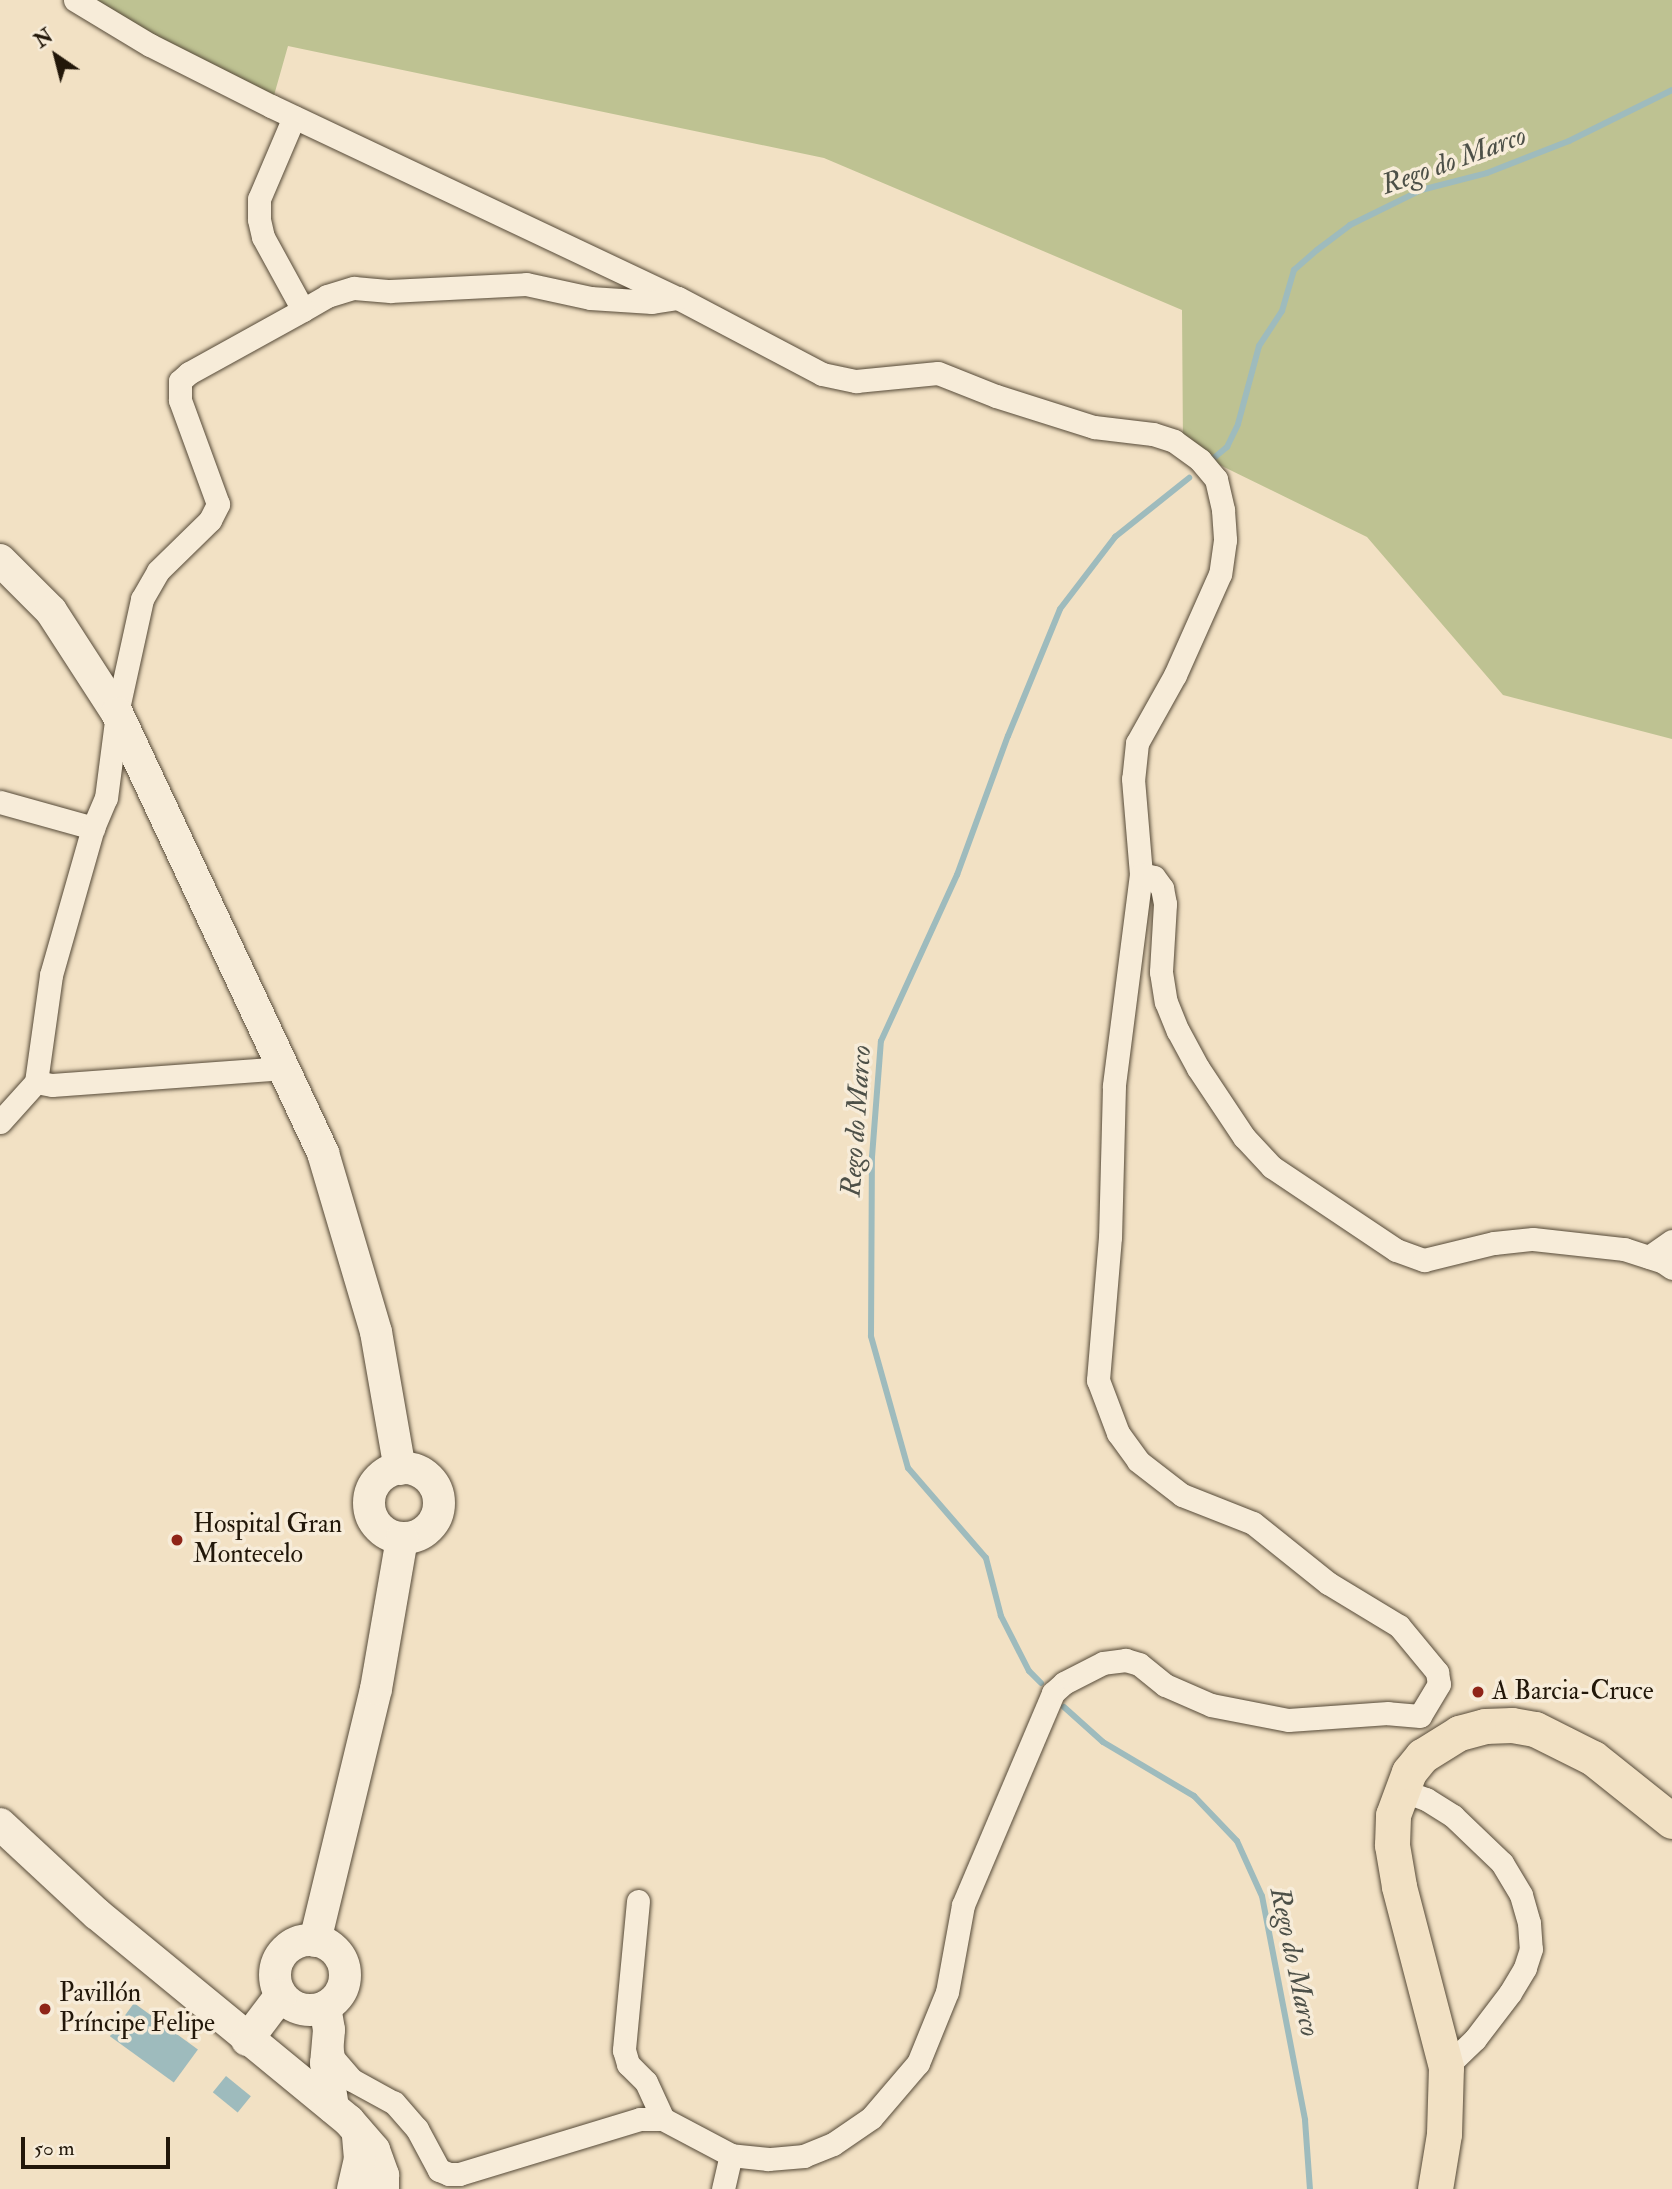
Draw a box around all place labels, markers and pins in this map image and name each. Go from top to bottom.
place label: Hospital Gran Montecelo [193,1509,342,1570]
marker: Hospital Gran Montecelo [167,1530,187,1550]
place label: A Barcia-Cruce [1492,1676,1654,1708]
marker: A Barcia-Cruce [1470,1684,1486,1700]
place label: Pavillón Príncipe Felipe [59,1978,215,2039]
marker: Pavillón Príncipe Felipe [37,2001,53,2017]

